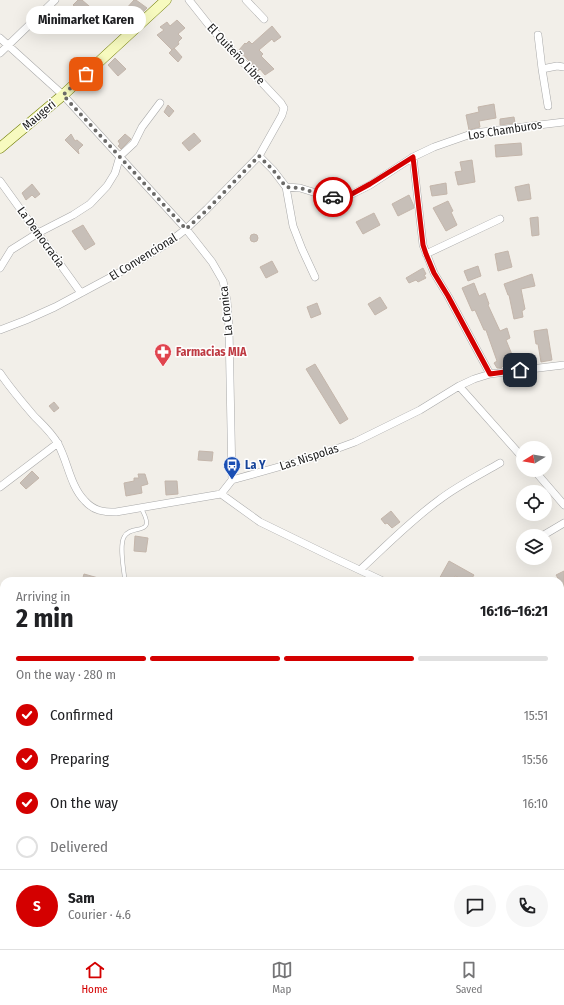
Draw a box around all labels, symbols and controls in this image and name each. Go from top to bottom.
callout: Minimarket Karen [26,6,146,34]
text: Minimarket Karen [38,12,134,27]
street label: El Quiteño Libre [204,21,268,87]
pin [69,57,103,91]
icon: bag [75,63,97,85]
street label: Maugeri [19,97,59,133]
street label: Los Chamburos [467,117,543,143]
courier [313,177,353,217]
icon: car [322,186,344,208]
street label: La Democracia [14,204,68,270]
street label: El Convencional [107,231,179,283]
street label: La Cronica [216,285,236,337]
pharmacy icon: Farmacias MIA [153,342,173,367]
place label: Farmacias MIA [176,345,247,359]
pin [503,353,537,387]
icon: home [509,359,531,381]
street label: Las Nispolas [278,441,340,473]
north arrow [516,441,552,477]
map controls [516,441,552,565]
bus stop icon: La Y [222,455,242,480]
place label: La Y [245,458,266,472]
button: locate [516,485,552,521]
button: layers [516,529,552,565]
text: Arriving in [16,589,70,604]
text: 16:16–16:21 [480,602,548,620]
text: 2 min [16,603,74,634]
text: On the way · 280 m [16,667,116,682]
icon: check [16,704,38,726]
text: Confirmed [50,706,113,724]
text: 15:51 [524,708,548,723]
icon: check [16,748,38,770]
text: Preparing [50,750,109,768]
text: 15:56 [522,752,548,767]
icon: check [16,792,38,814]
text: On the way [50,794,118,812]
text: 16:10 [522,796,548,811]
text: Delivered [50,838,108,856]
button: chat [454,885,496,927]
button: phone [506,885,548,927]
text: Sam [68,889,95,907]
text: S [33,897,41,915]
text: Courier · 4.6 [68,907,131,922]
tab: Home [81,959,108,996]
tab: Map [271,959,293,996]
tab: Saved [456,959,483,996]

